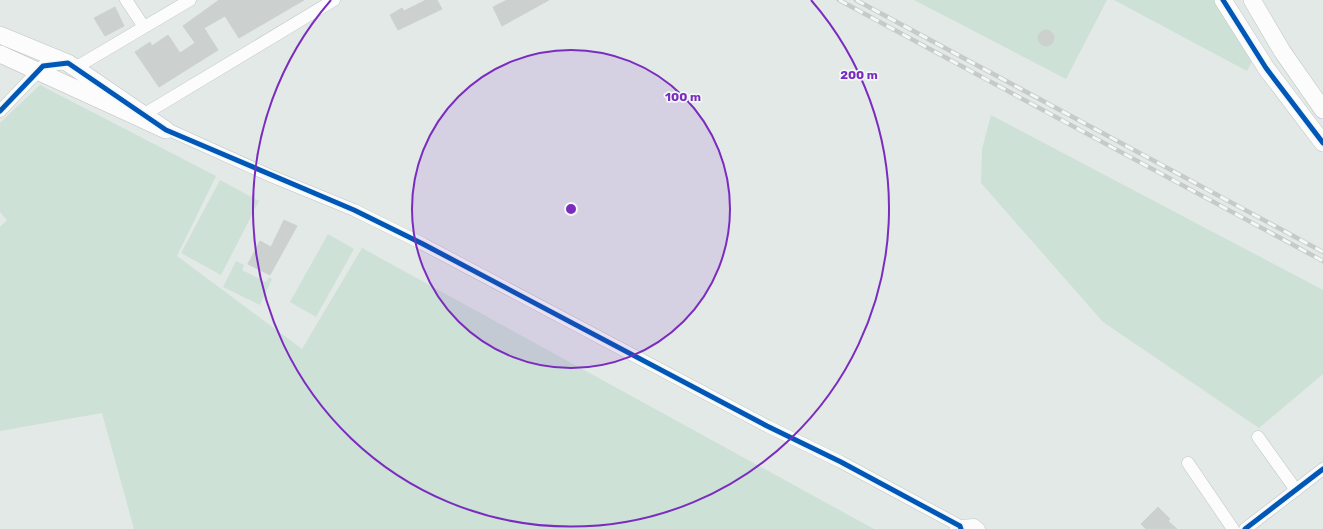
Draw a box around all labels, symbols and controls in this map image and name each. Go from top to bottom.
text: 200 m [840,68,878,82]
text: 100 m [665,90,701,104]
centre of rings [564,202,578,216]

